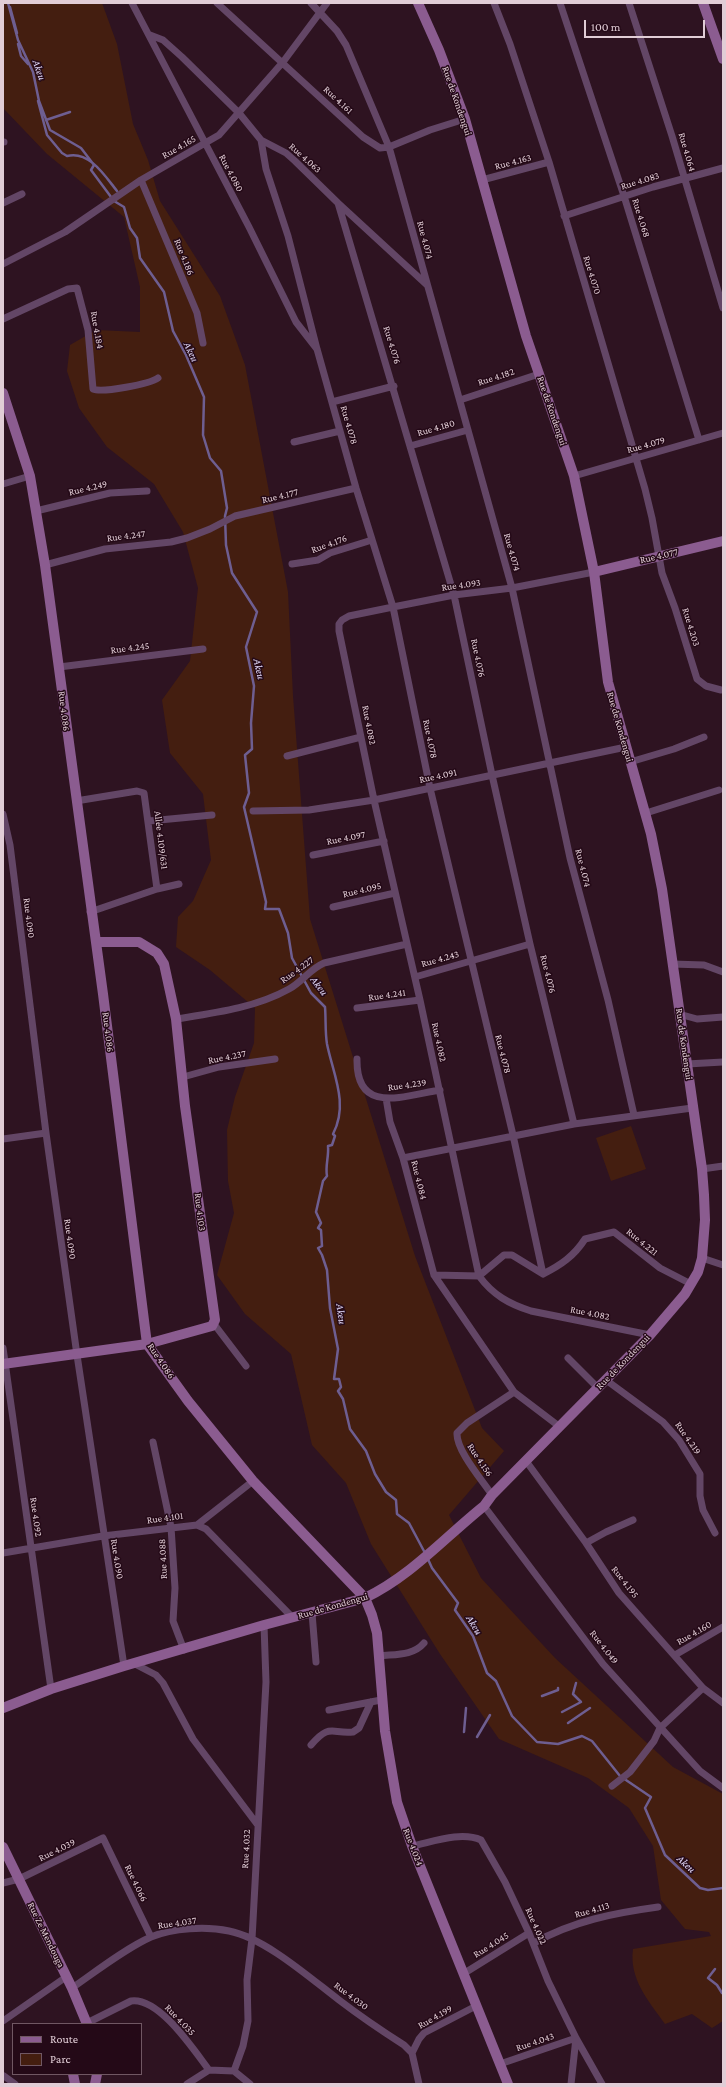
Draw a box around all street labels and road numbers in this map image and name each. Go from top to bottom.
street label: Rue de Kondengui [440,65,474,137]
street label: Rue 4.161 [321,83,355,117]
street label: Rue 4.064 [676,131,698,173]
street label: Rue 4.165 [160,132,198,162]
street label: Rue 4.063 [286,140,324,176]
street label: Rue 4.163 [493,151,533,173]
street label: Rue 4.080 [216,152,246,194]
street label: Rue 4.083 [619,169,661,193]
street label: Rue 4.068 [629,197,653,239]
street label: Rue 4.074 [414,220,436,260]
street label: Rue 4.186 [171,237,197,277]
street label: Rue 4.070 [580,254,604,296]
street label: Rue 4.184 [88,310,106,350]
street label: Rue 4.076 [381,325,403,365]
street label: Rue 4.182 [476,365,516,389]
street label: Rue de Kondengui [535,375,569,447]
street label: Rue 4.078 [338,404,360,446]
street label: Rue 4.180 [416,417,456,439]
street label: Rue 4.079 [625,434,667,456]
street label: Rue 4.249 [68,478,108,498]
street label: Rue 4.177 [261,486,299,506]
street label: Rue 4.247 [106,528,146,544]
street label: Rue 4.176 [309,532,349,556]
street label: Rue 4.074 [501,532,523,572]
street label: Rue 4.077 [639,546,679,566]
street label: Rue 4.093 [441,576,481,594]
street label: Rue 4.203 [679,606,703,648]
street label: Rue 4.076 [468,638,488,678]
street label: Rue 4.245 [110,640,150,656]
street label: Rue 4.086 [56,690,72,732]
street label: Rue de Kondengui [604,691,636,763]
street label: Rue 4.082 [359,704,379,746]
street label: Rue 4.078 [420,718,440,760]
street label: Rue 4.091 [418,766,458,786]
street label: Allée 4.109/631 [151,810,171,870]
street label: Rue 4.097 [326,828,366,848]
street label: Rue 4.074 [572,848,594,888]
street label: Rue 4.095 [341,880,383,900]
street label: Rue 4.090 [21,897,37,939]
street label: Rue 4.243 [420,948,460,970]
street label: Rue 4.227 [278,954,316,986]
street label: Rue 4.076 [537,954,559,994]
street label: Rue 4.241 [368,986,406,1004]
street label: Rue de Kondengui [673,1007,695,1081]
street label: Rue 4.086 [100,1011,116,1053]
street label: Rue 4.082 [429,1021,449,1063]
street label: Rue 4.078 [492,1033,514,1075]
street label: Rue 4.237 [207,1047,247,1067]
street label: Rue 4.239 [387,1076,427,1094]
street label: Rue 4.084 [408,1159,430,1201]
street label: Rue 4.103 [192,1192,208,1232]
street label: Rue 4.090 [61,1218,79,1260]
street label: Rue 4.221 [624,1226,660,1258]
street label: Rue 4.082 [569,1303,611,1323]
street label: Rue de Kondengui [594,1332,652,1392]
street label: Rue 4.086 [145,1341,177,1381]
street label: Rue 4.219 [672,1419,704,1457]
street label: Rue 4.156 [465,1441,495,1479]
street label: Rue 4.092 [27,1497,45,1537]
street label: Rue 4.101 [146,1510,184,1526]
street label: Rue 4.090 [108,1538,126,1580]
street label: Rue 4.088 [156,1538,170,1580]
street label: Rue 4.195 [609,1564,641,1600]
street label: Rue de Kondengui [297,1590,369,1622]
street label: Rue 4.160 [674,1618,714,1648]
street label: Rue 4.049 [587,1628,621,1666]
street label: Rue 4.024 [400,1826,426,1868]
street label: Rue 4.032 [239,1829,253,1869]
street label: Rue 4.039 [37,1836,77,1864]
street label: Rue 4.066 [122,1862,150,1904]
street label: Rue 4.113 [573,1899,611,1921]
street label: Rue Ze Mendouga [25,1900,67,1970]
street label: Rue 4.022 [523,1906,549,1946]
street label: Rue 4.037 [157,1914,197,1932]
street label: Rue 4.045 [471,1929,511,1961]
street label: Rue 4.030 [331,1979,371,2013]
street label: Rue 4.035 [162,2002,198,2038]
street label: Rue 4.199 [416,2002,454,2032]
street label: Rue 4.043 [514,2030,556,2054]

